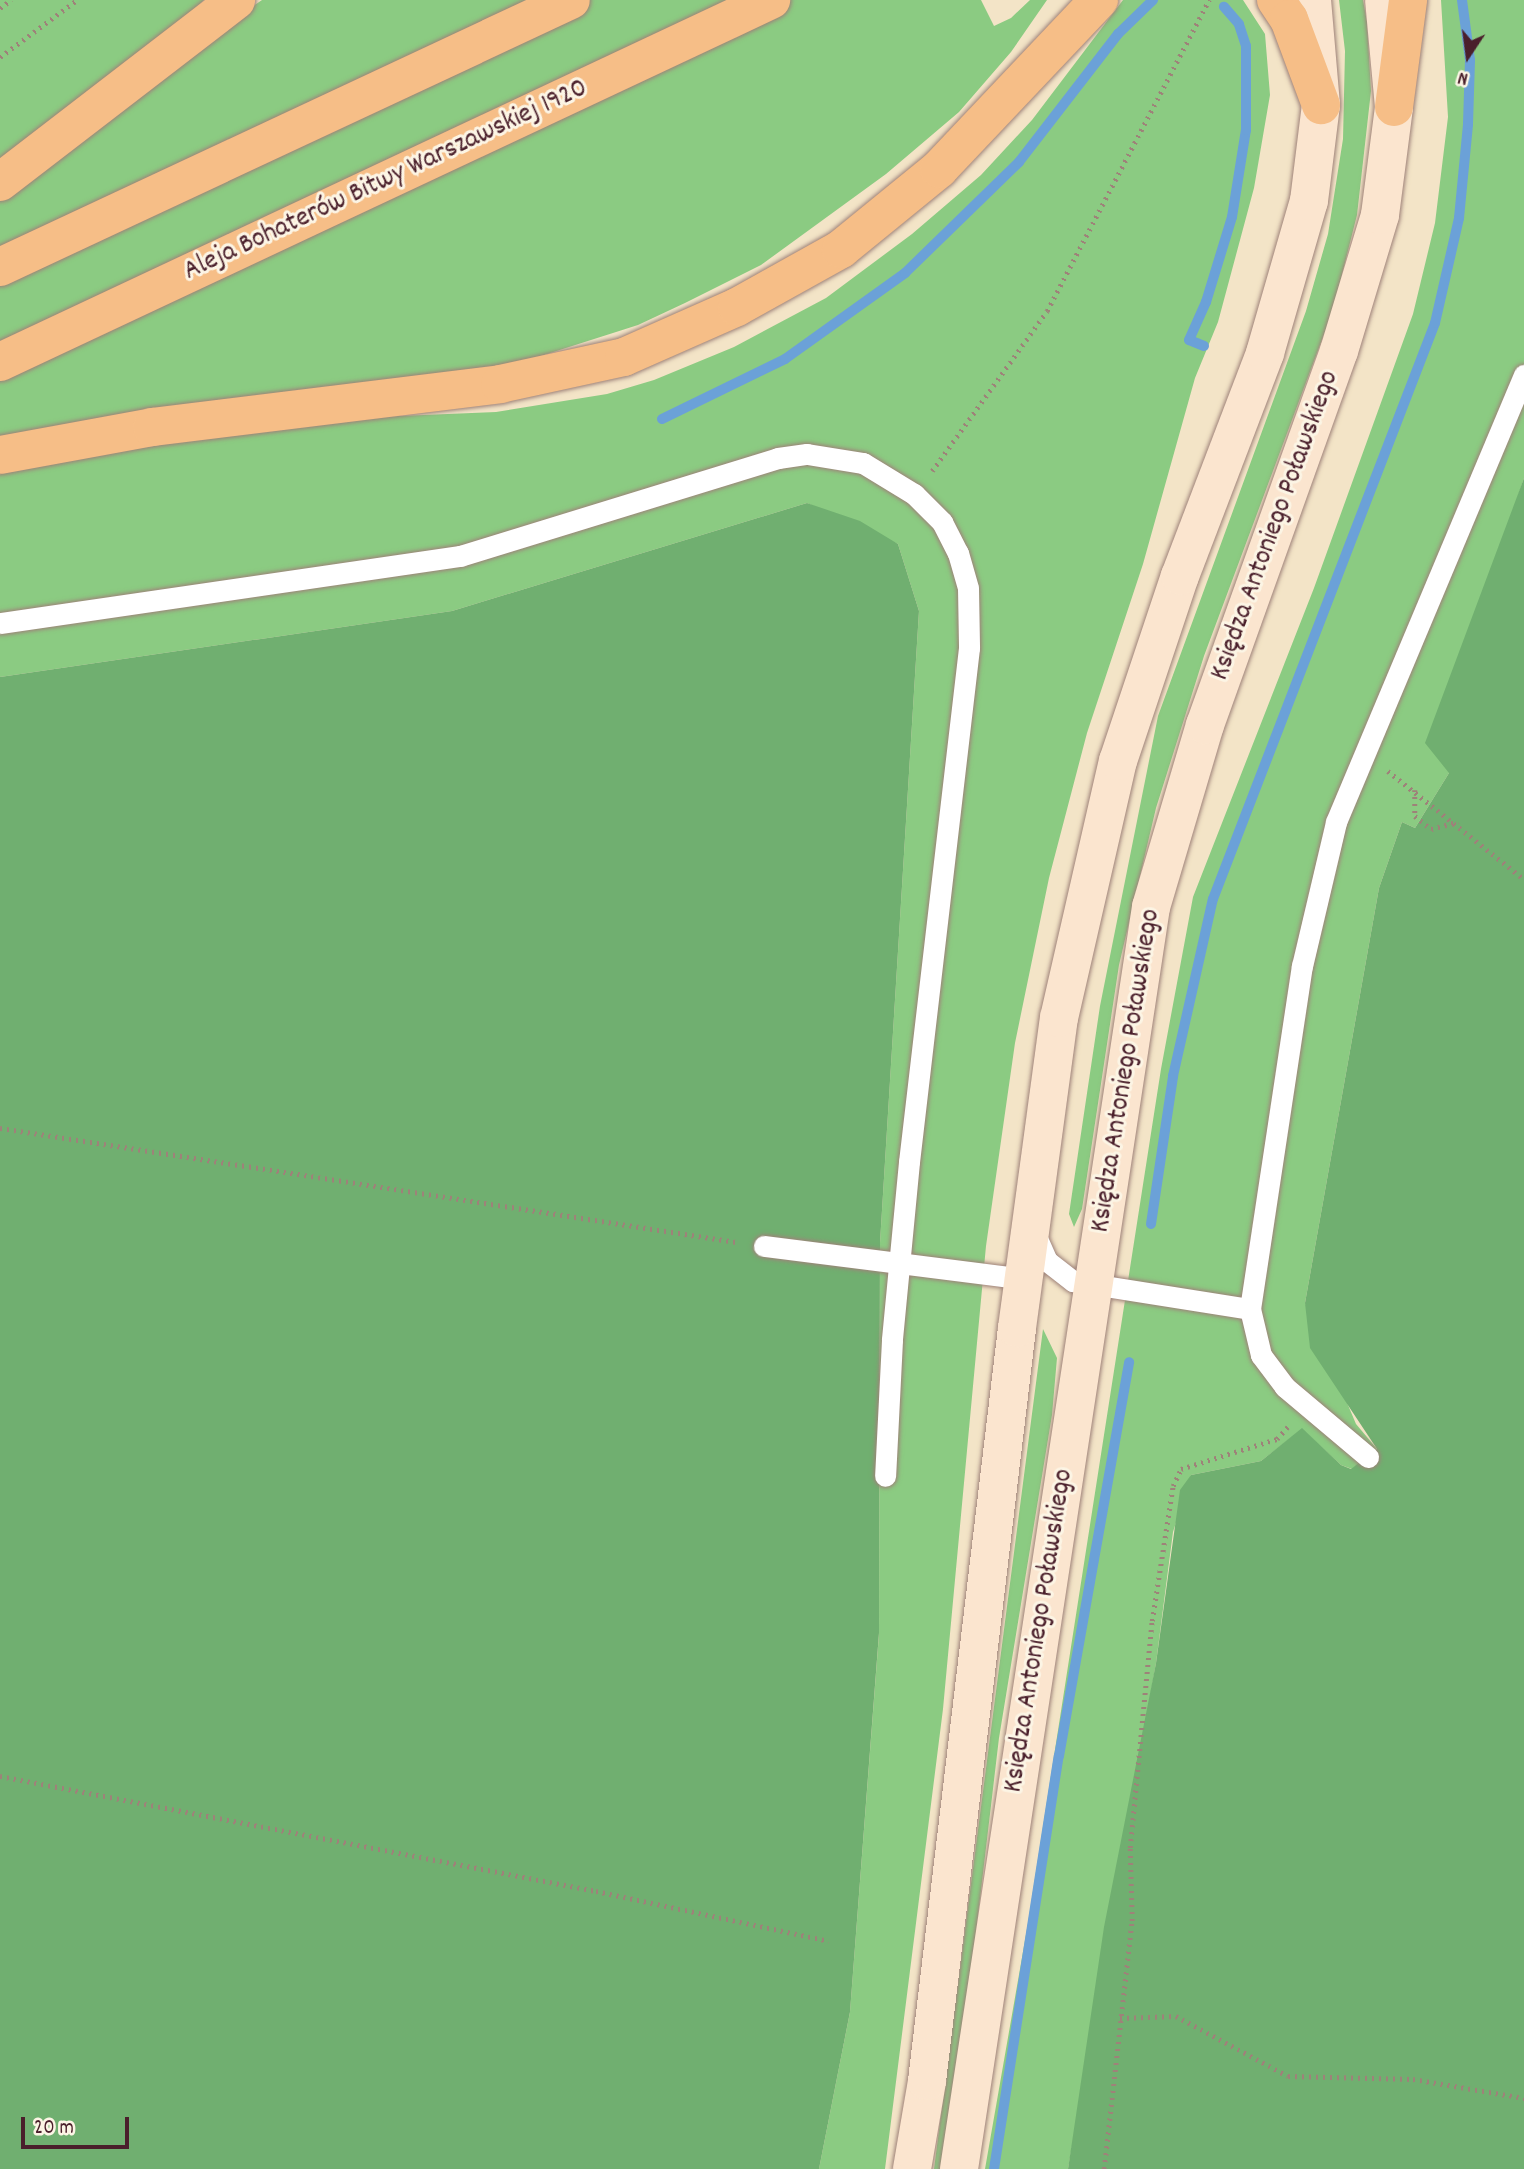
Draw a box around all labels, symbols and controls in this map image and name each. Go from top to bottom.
north arrow [1433,21,1503,91]
text: N [1456,63,1471,91]
street label: Aleja Bohaterów Bitwy Warszawskiej 1920 [179,73,593,289]
street label: Księdza Antoniego Poławskiego [1204,367,1348,685]
street label: Księdza Antoniego Poławskiego [1085,907,1169,1235]
street label: Księdza Antoniego Poławskiego [998,1467,1082,1795]
scale bar [24,2102,133,2146]
text: 20 m [34,2114,74,2144]

